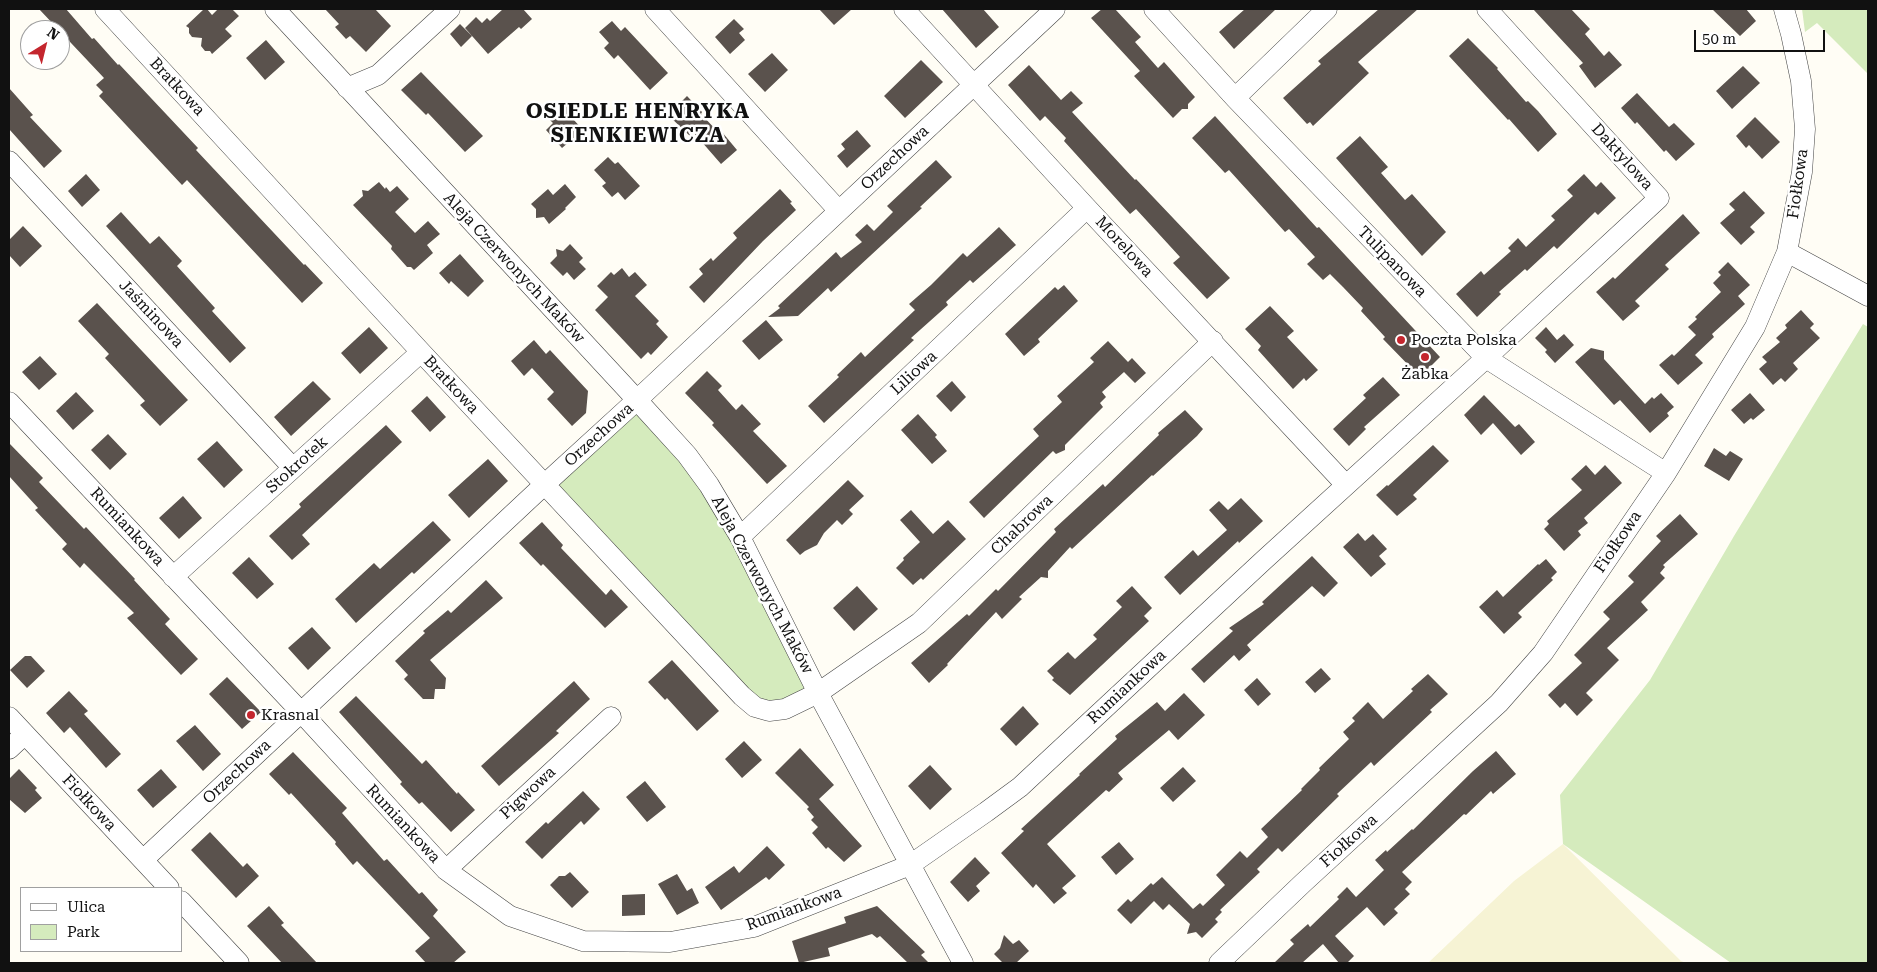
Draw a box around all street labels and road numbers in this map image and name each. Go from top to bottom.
street label: Bratkowa [145,54,209,120]
street label: Daktylowa [1587,120,1657,194]
street label: Orzechowa [857,122,933,194]
street label: Fiołkowa [1784,148,1812,220]
street label: Aleja Czerwonych Maków [439,189,589,347]
street label: Morelowa [1091,213,1157,281]
street label: Tulipanowa [1353,223,1431,301]
street label: Jaśminowa [115,276,187,352]
street label: Liliowa [887,347,941,399]
street label: Bratkowa [419,352,483,418]
street label: Orzechowa [561,399,637,471]
street label: Stokrotek [262,432,332,498]
street label: Rumiankowa [86,484,168,570]
street label: Chabrowa [987,491,1057,559]
street label: Aleja Czerwonych Maków [707,493,817,677]
street label: Fiołkowa [1590,507,1646,577]
street label: Rumiankowa [1084,646,1170,728]
street label: Orzechowa [199,736,275,808]
street label: Pigwowa [496,763,560,823]
street label: Fiołkowa [58,771,120,835]
street label: Rumiankowa [362,781,444,867]
street label: Fiołkowa [1316,810,1382,872]
street label: Rumiankowa [744,883,844,935]

